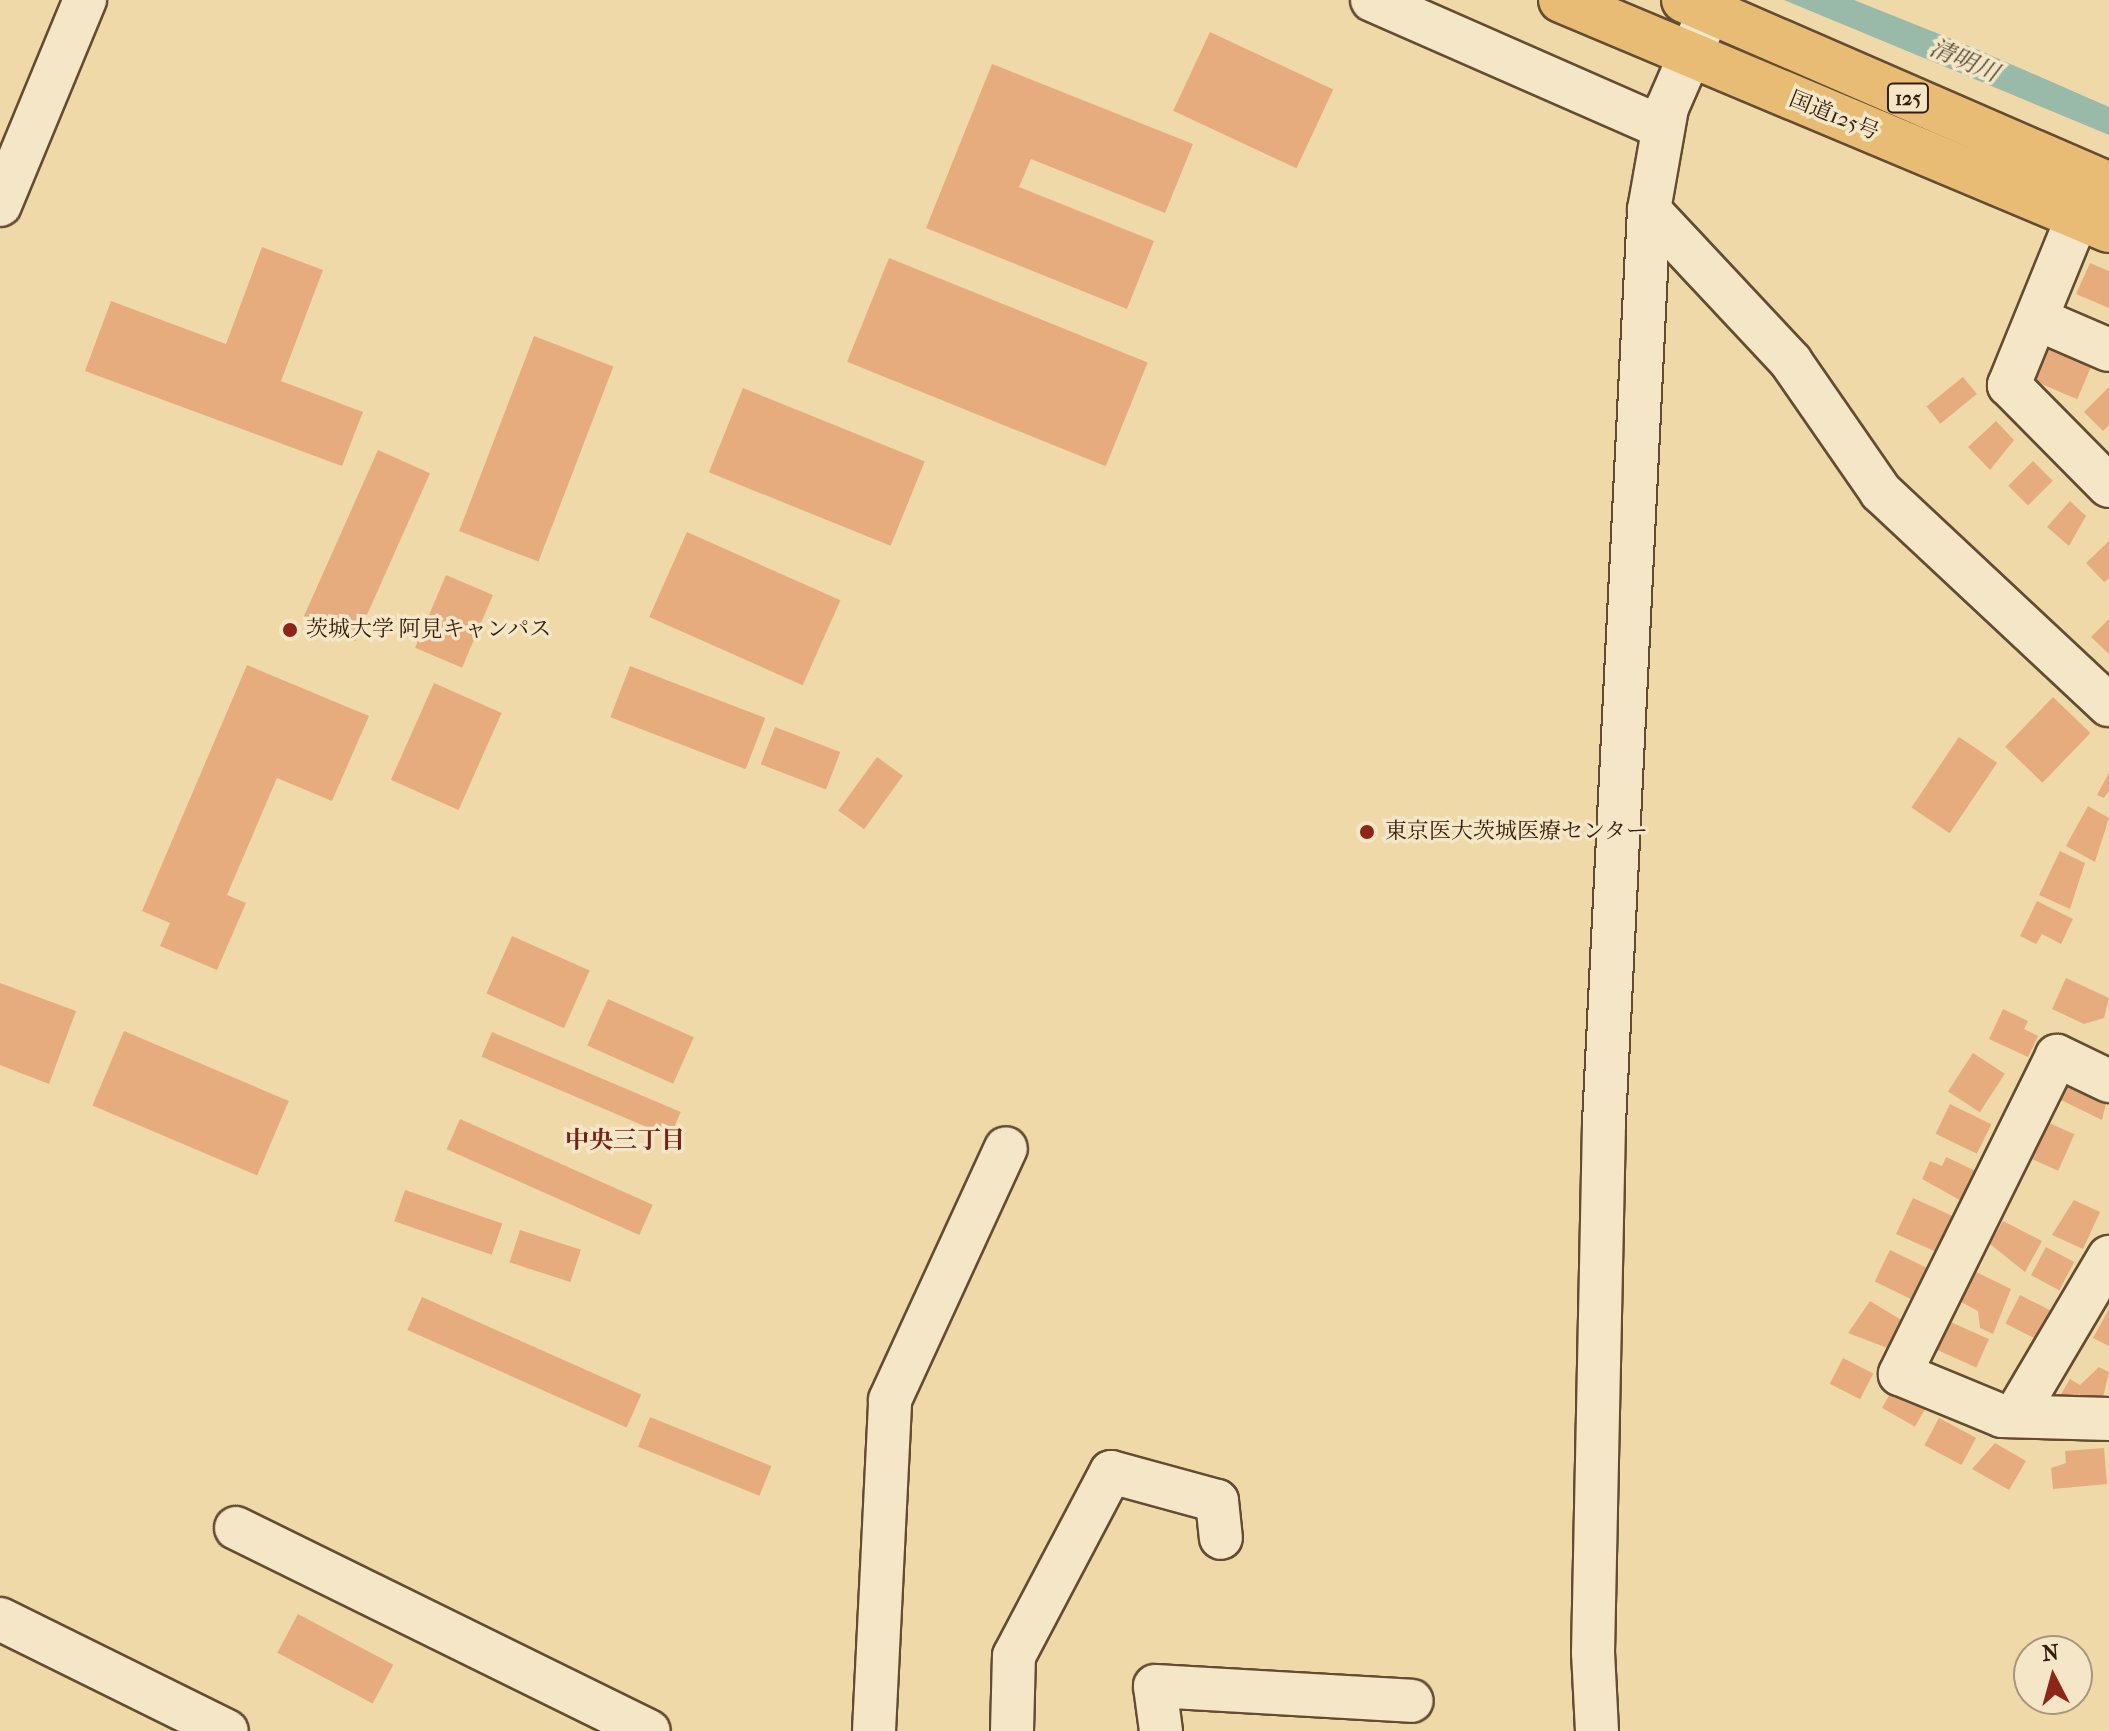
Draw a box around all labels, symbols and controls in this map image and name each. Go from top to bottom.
water label: 清明川 [1925,34,2003,88]
road number: 125 [1886,82,1930,114]
street label: 国道125号 [1785,86,1883,146]
place label: 茨城大学 阿見キャンパス [306,617,553,643]
marker: 茨城大学 阿見キャンパス [281,621,299,639]
place label: 東京医大茨城医療センター [1385,819,1649,845]
marker: 東京医大茨城医療センター [1356,821,1378,843]
district label: 中央三丁目 [565,1127,685,1155]
north arrow [2013,1635,2093,1715]
text: N [2041,1639,2060,1667]

